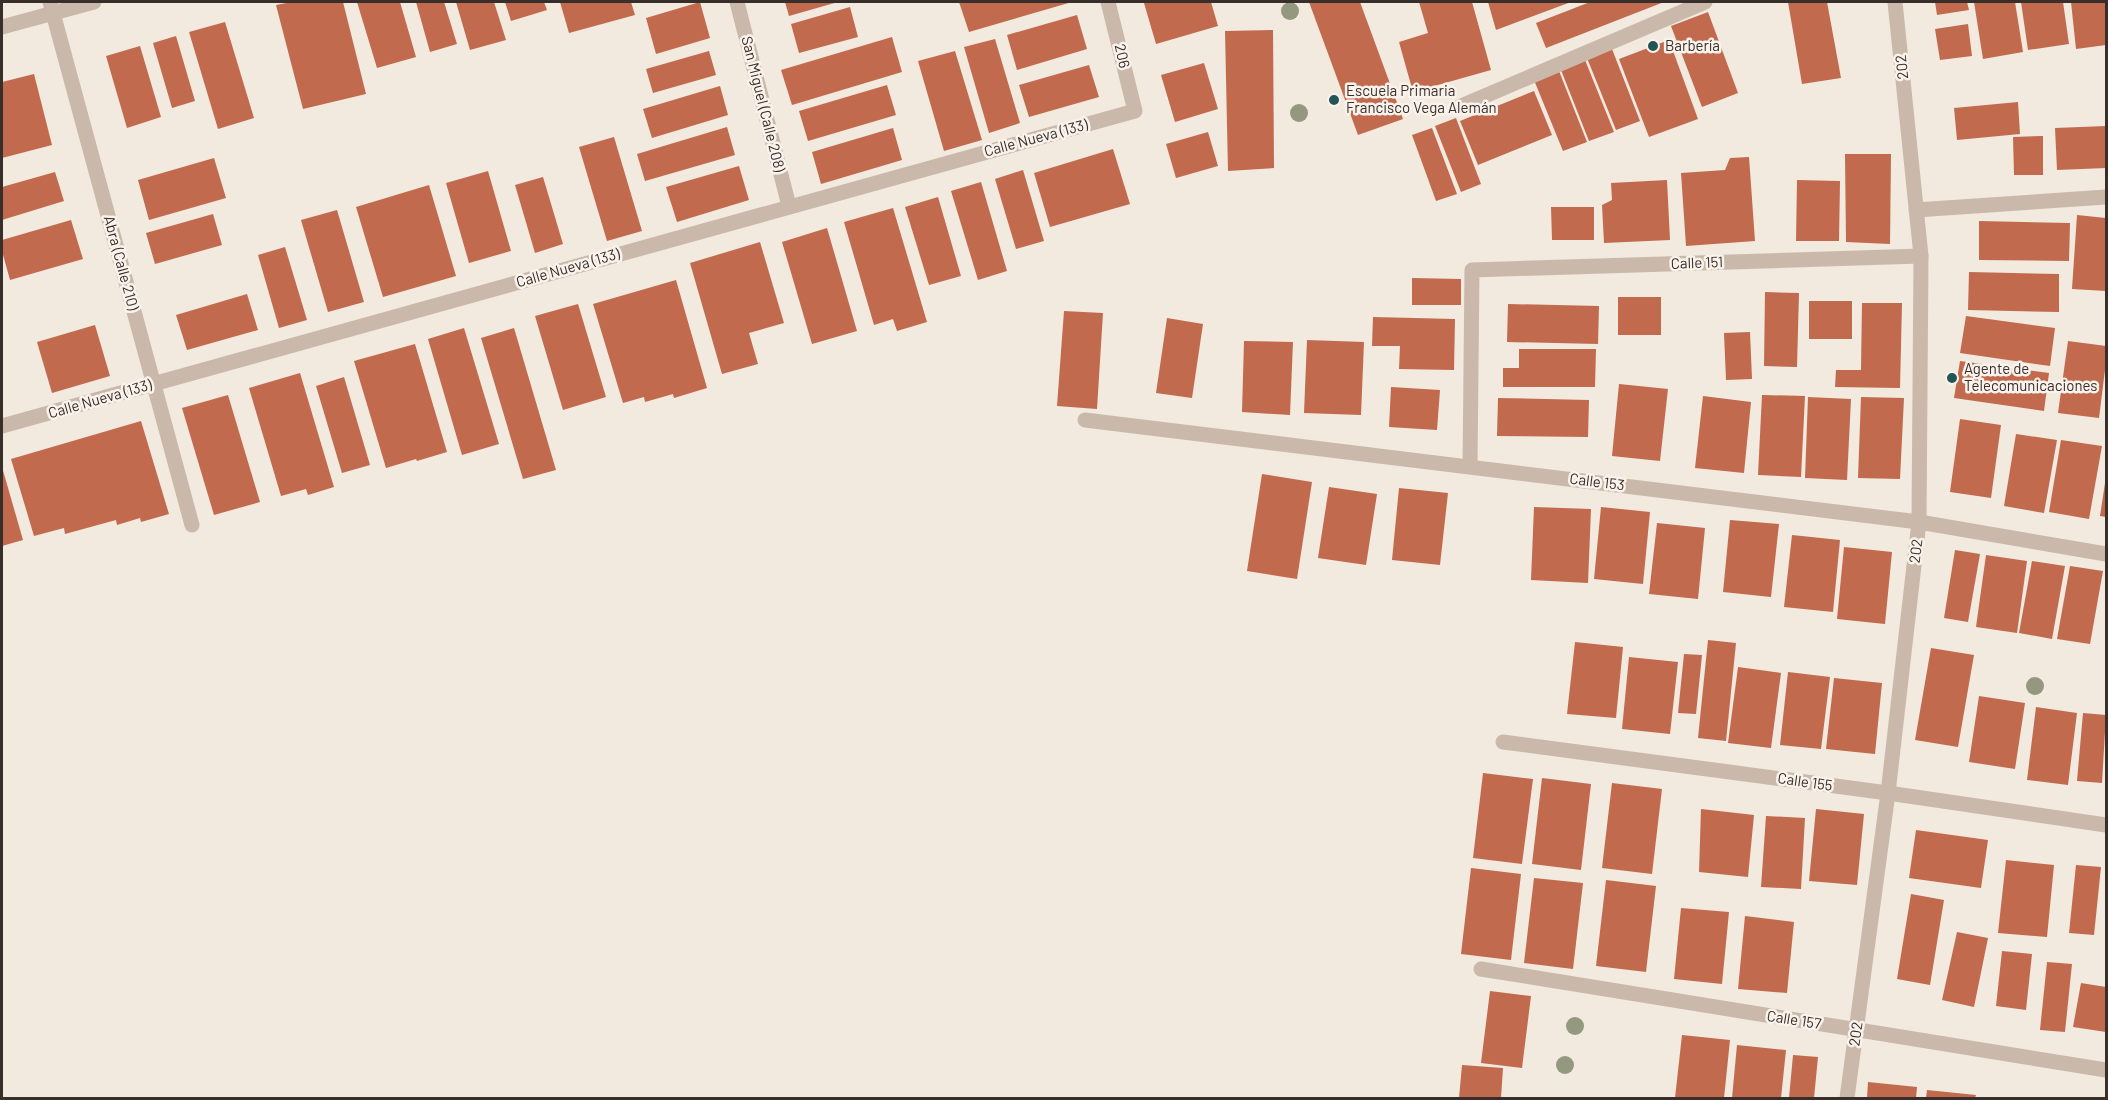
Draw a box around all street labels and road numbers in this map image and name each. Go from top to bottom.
street label: San Miguel (Calle 208) [738,34,790,174]
street label: 206 [1111,42,1134,70]
street label: 202 [1891,54,1911,80]
street label: Calle Nueva (133) [982,115,1090,160]
street label: Abra (Calle 210) [101,213,143,312]
street label: Calle Nueva (133) [514,244,622,290]
street label: Calle 151 [1670,252,1723,272]
street label: Calle Nueva (133) [46,375,154,421]
street label: Calle 153 [1569,469,1626,493]
street label: 202 [1905,538,1925,564]
street label: Calle 155 [1777,768,1834,794]
street label: Calle 157 [1766,1006,1823,1032]
street label: 202 [1844,1020,1866,1047]

